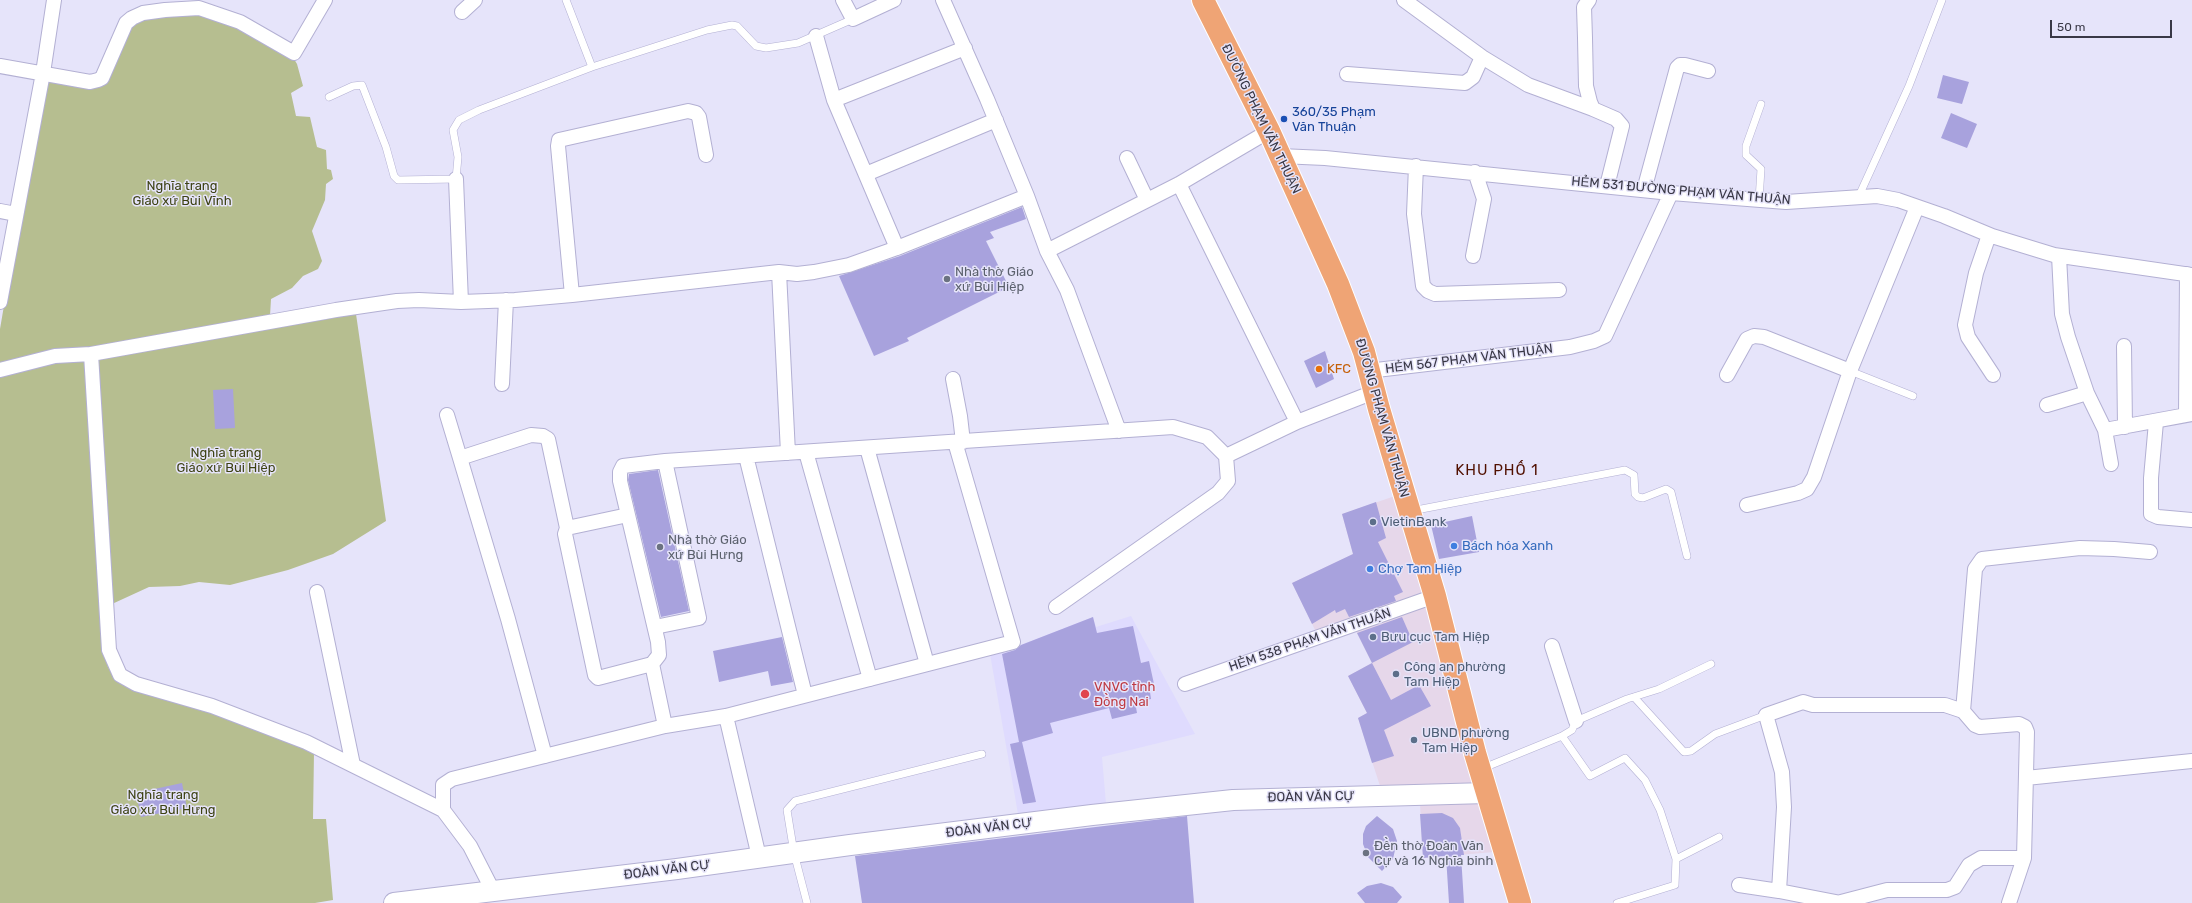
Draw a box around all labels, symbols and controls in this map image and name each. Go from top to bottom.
scale bar [2052,12,2174,38]
text: 50 m [2057,20,2085,34]
street label: ĐƯỜNG PHẠM VĂN THUẬN [1218,42,1304,196]
place label: 360/35 Phạm Văn Thuận [1292,104,1376,135]
marker: 360/35 Phạm Văn Thuận [1279,114,1289,124]
street label: HẺM 531 ĐƯỜNG PHẠM VĂN THUẬN [1571,174,1791,208]
park label: Nghĩa trang Giáo xứ Bùi Vĩnh [132,178,232,209]
place label: Nhà thờ Giáo xứ Bùi Hiệp [955,264,1034,295]
marker: Nhà thờ Giáo xứ Bùi Hiệp [942,274,952,284]
street label: ĐƯỜNG PHẠM VĂN THUẬN [1352,337,1412,499]
street label: HẺM 567 PHẠM VĂN THUẬN [1384,341,1554,377]
place label: KFC [1327,361,1351,377]
marker: KFC [1314,364,1324,374]
park label: Nghĩa trang Giáo xứ Bùi Hiệp [177,445,275,476]
district label: KHU PHỐ 1 [1455,462,1539,480]
place label: VietinBank [1381,514,1446,530]
marker: VietinBank [1368,517,1378,527]
place label: Nhà thờ Giáo xứ Bùi Hưng [668,532,747,563]
place label: Bách hóa Xanh [1462,538,1553,554]
marker: Bách hóa Xanh [1449,541,1459,551]
marker: Nhà thờ Giáo xứ Bùi Hưng [655,542,665,552]
place label: Chợ Tam Hiệp [1378,561,1462,577]
marker: Chợ Tam Hiệp [1365,564,1375,574]
street label: HẺM 538 PHẠM VĂN THUẬN [1227,605,1393,675]
place label: Bưu cục Tam Hiệp [1381,629,1490,645]
marker: Bưu cục Tam Hiệp [1368,632,1378,642]
place label: Công an phường Tam Hiệp [1404,659,1506,690]
marker: Công an phường Tam Hiệp [1391,669,1401,679]
place label: VNVC tỉnh Đồng Nai [1094,679,1155,710]
marker: VNVC tỉnh Đồng Nai [1079,688,1091,700]
place label: UBND phường Tam Hiệp [1422,725,1510,756]
marker: UBND phường Tam Hiệp [1409,735,1419,745]
park label: Nghĩa trang Giáo xứ Bùi Hưng [110,787,216,818]
street label: ĐOÀN VĂN CỰ [1267,788,1355,806]
street label: ĐOÀN VĂN CỰ [945,815,1033,841]
place label: Đền thờ Đoàn Văn Cự và 16 Nghĩa binh [1374,838,1493,869]
marker: Đền thờ Đoàn Văn Cự và 16 Nghĩa binh [1361,848,1371,858]
street label: ĐOÀN VĂN CỰ [623,857,711,883]

